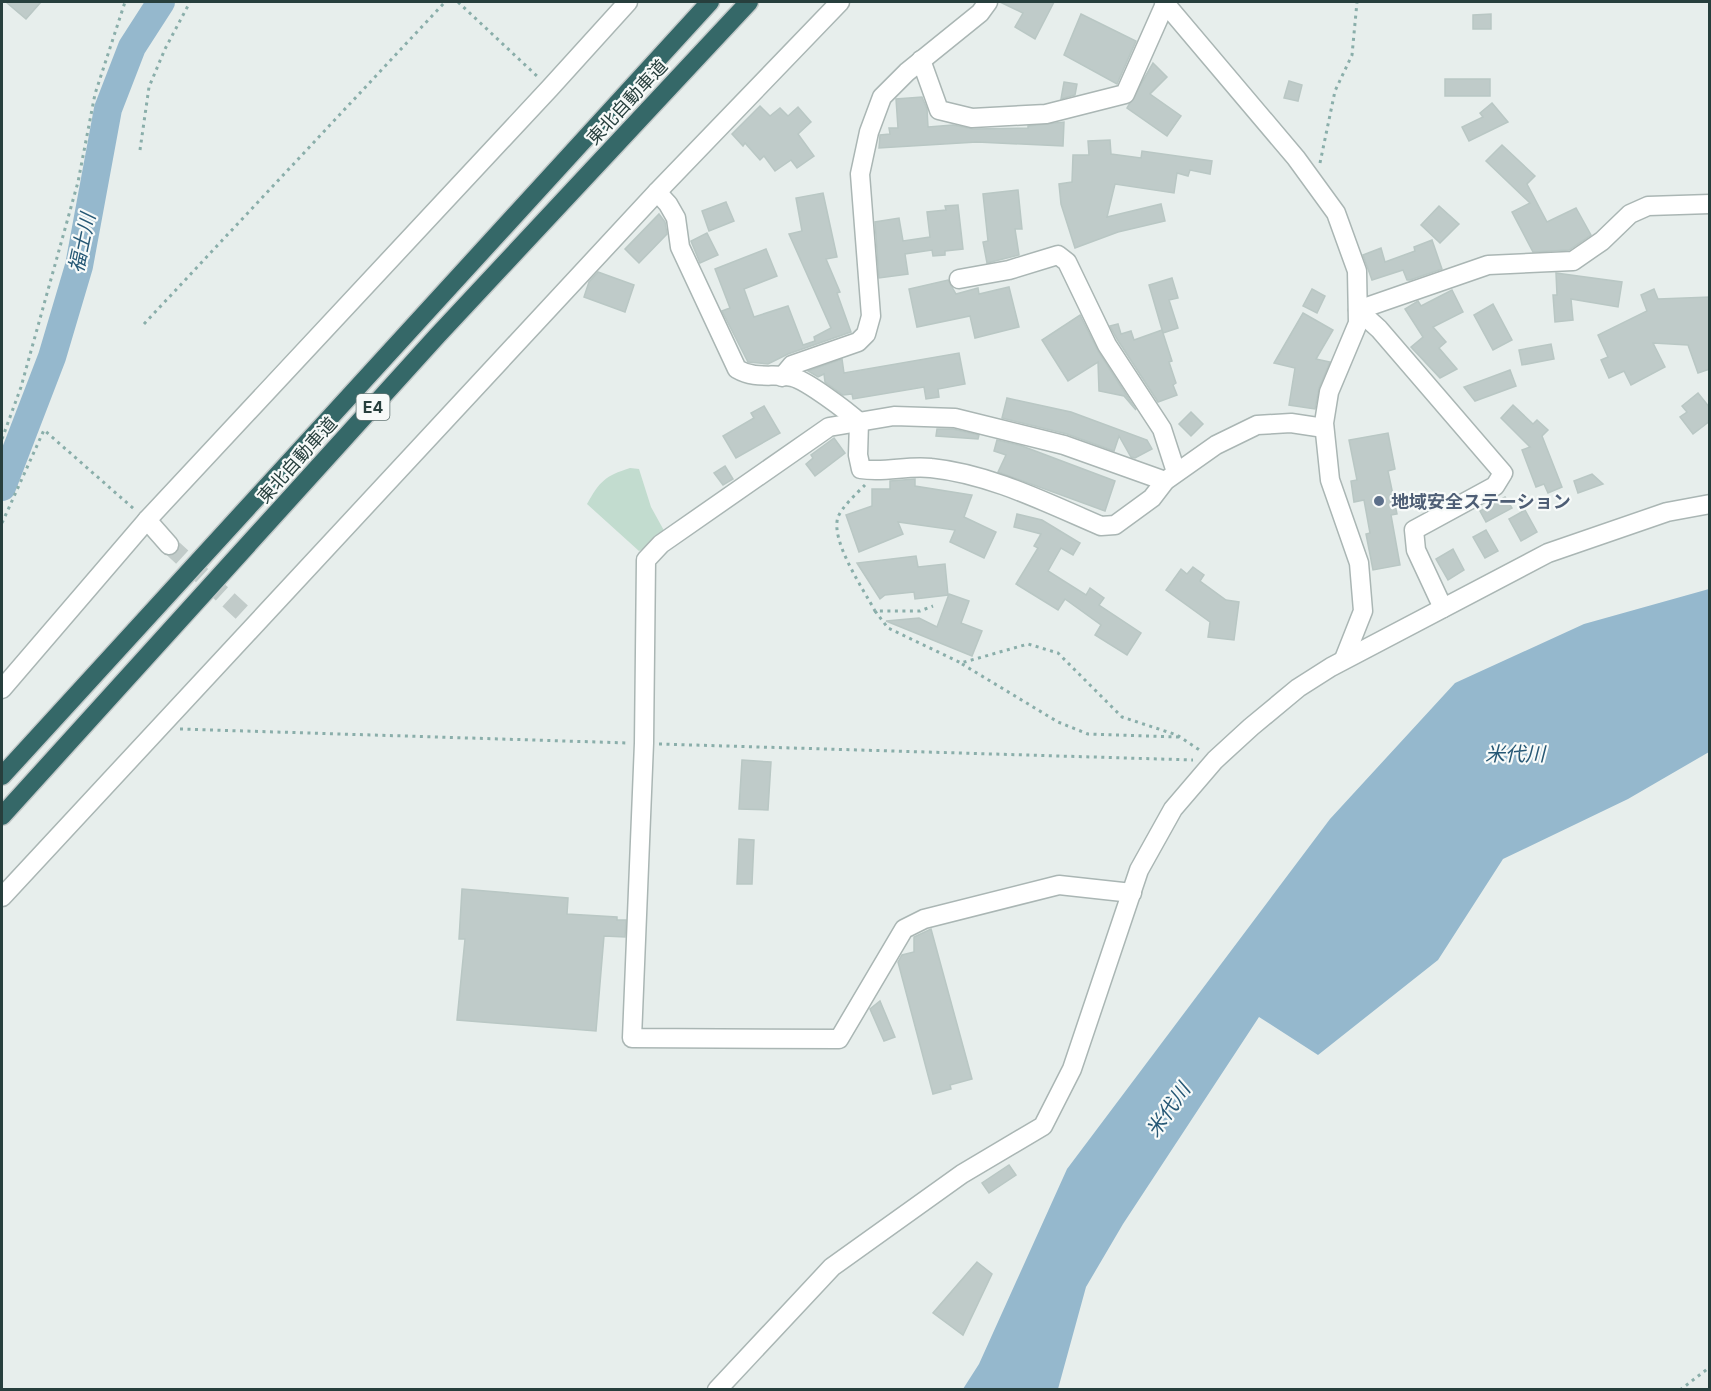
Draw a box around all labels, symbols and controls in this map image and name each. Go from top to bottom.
street label: 東北自動車道 [582,55,672,149]
water label: 福士川 [64,209,100,275]
road number: E4 [356,394,389,420]
street label: 東北自動車道 [253,413,341,507]
place label: 地域安全ステーション [1391,491,1571,512]
marker: 地域安全ステーション [1372,494,1386,508]
water label: 米代川 [1485,742,1547,766]
water label: 米代川 [1141,1077,1196,1141]

